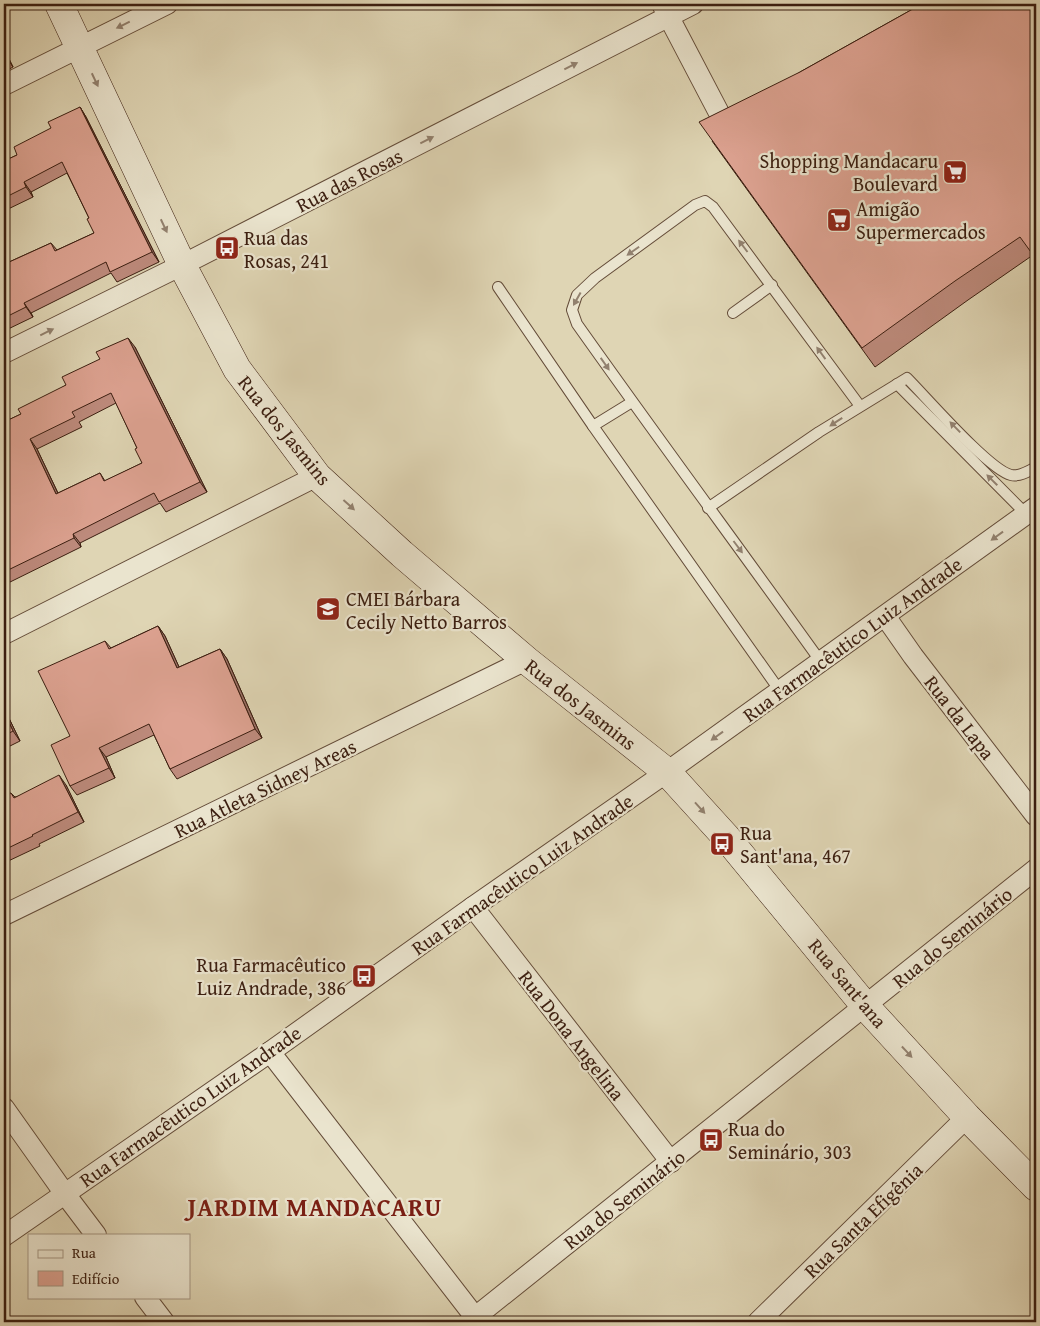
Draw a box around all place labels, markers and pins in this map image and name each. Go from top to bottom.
place label: Shopping Mandacaru Boulevard [759,146,938,198]
supermarket icon: Shopping Mandacaru Boulevard [942,159,968,185]
place label: Amigão Supermercados [856,194,986,246]
supermarket icon: Amigão Supermercados [826,207,852,233]
place label: Rua das Rosas, 241 [244,223,329,275]
bus stop icon: Rua das Rosas, 241 [214,235,240,261]
place label: CMEI Bárbara Cecily Netto Barros [346,584,507,636]
school or university icon: CMEI Bárbara Cecily Netto Barros [315,596,341,622]
place label: Rua Sant'ana, 467 [740,818,851,870]
bus stop icon: Rua Sant'ana, 467 [709,831,735,857]
place label: Rua Farmacêutico Luiz Andrade, 386 [197,950,346,1002]
bus stop icon: Rua Farmacêutico Luiz Andrade, 386 [351,963,377,989]
place label: Rua do Seminário, 303 [728,1114,852,1166]
bus stop icon: Rua do Seminário, 303 [698,1127,724,1153]

